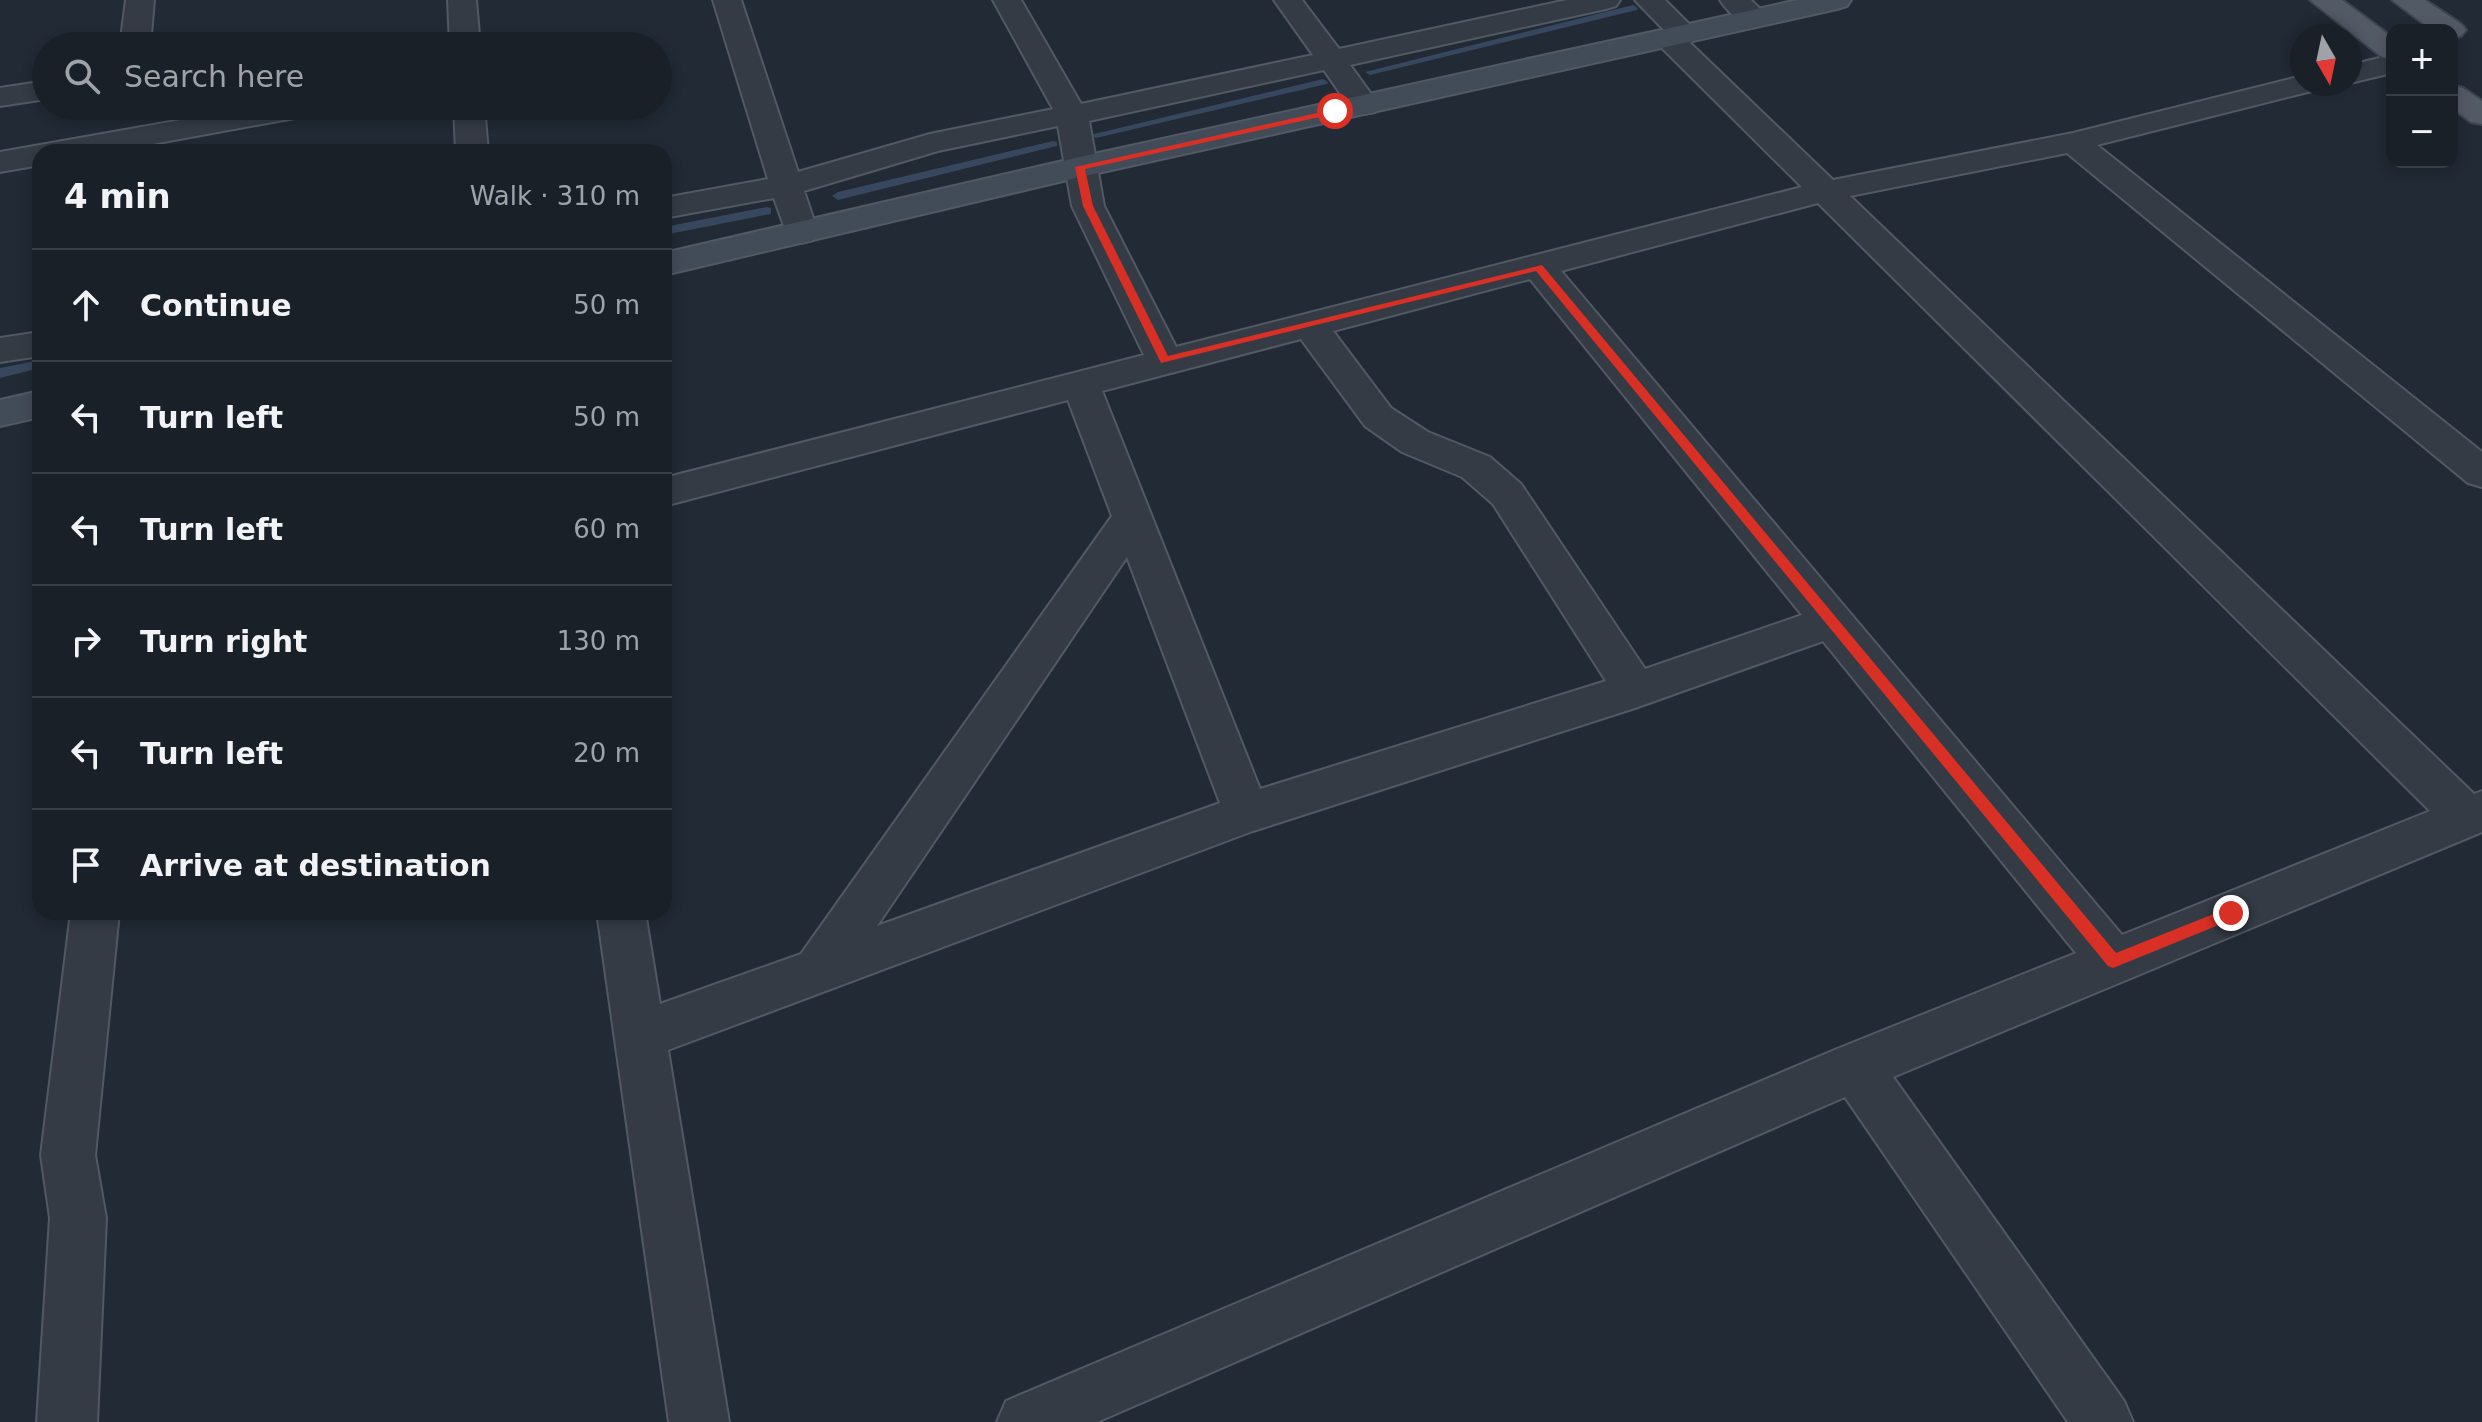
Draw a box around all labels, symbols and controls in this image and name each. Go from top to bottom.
north arrow [2290,24,2362,96]
map controls [2386,24,2458,168]
button: + [2386,24,2458,96]
search box [32,32,672,120]
icon: search [60,54,104,98]
text: Search here [124,59,304,94]
route start [1317,93,1353,129]
button: − [2386,96,2458,168]
text: 4 min [64,176,171,216]
text: Walk · 310 m [470,181,640,211]
icon: ahead [64,283,108,327]
text: Continue [140,288,292,323]
text: 50 m [573,290,640,320]
icon: left [64,395,108,439]
text: Turn left [140,400,283,435]
text: 50 m [573,402,640,432]
icon: left [64,507,108,551]
text: Turn left [140,512,283,547]
text: 60 m [573,514,640,544]
icon: right [64,619,108,663]
text: Turn right [140,624,307,659]
text: 130 m [557,626,640,656]
icon: left [64,731,108,775]
text: Turn left [140,736,283,771]
text: 20 m [573,738,640,768]
icon: arrive [64,843,108,887]
text: Arrive at destination [140,848,491,883]
route end [2213,895,2249,931]

